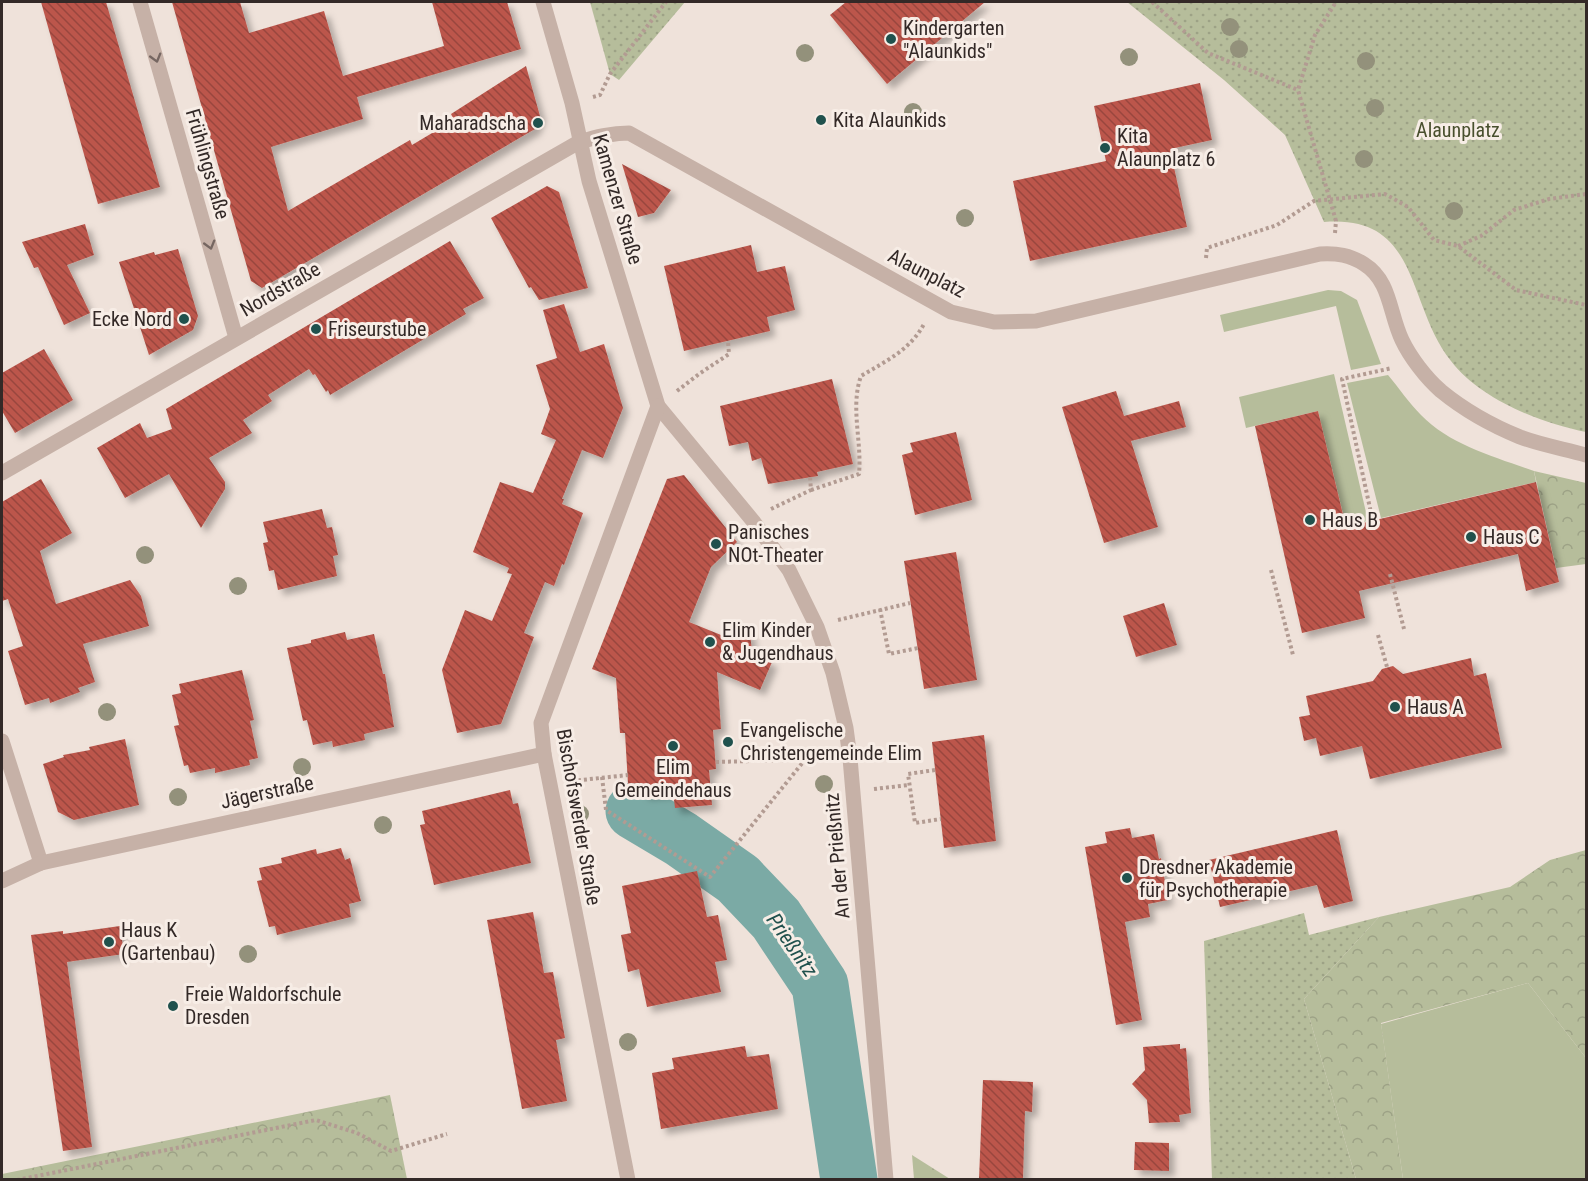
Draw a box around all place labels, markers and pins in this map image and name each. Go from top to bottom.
place label: Kindergarten "Alaunkids" [903,16,1004,63]
marker: Kindergarten "Alaunkids" [884,32,898,46]
place label: Kita Alaunkids [833,108,946,132]
place label: Maharadscha [419,111,526,135]
marker: Kita Alaunkids [814,113,828,127]
marker: Maharadscha [531,116,545,130]
place label: Kita Alaunplatz 6 [1117,124,1215,171]
marker: Kita Alaunplatz 6 [1098,141,1112,155]
place label: Ecke Nord [92,307,172,331]
marker: Ecke Nord [177,312,191,326]
place label: Friseurstube [328,317,426,341]
marker: Friseurstube [309,322,323,336]
place label: Haus B [1322,508,1378,532]
marker: Haus B [1303,513,1317,527]
place label: Panisches NOt-Theater [728,520,824,567]
place label: Haus C [1483,525,1540,549]
marker: Haus C [1464,530,1478,544]
marker: Panisches NOt-Theater [709,537,723,551]
place label: Elim Kinder & Jugendhaus [722,618,834,665]
marker: Elim Kinder & Jugendhaus [703,635,717,649]
place label: Haus A [1407,695,1464,719]
marker: Haus A [1388,700,1402,714]
place label: Evangelische Christengemeinde Elim [740,718,922,765]
marker: Evangelische Christengemeinde Elim [721,735,735,749]
marker: Elim Gemeindehaus [666,739,680,753]
place label: Elim Gemeindehaus [614,755,732,802]
place label: Dresdner Akademie für Psychotherapie [1139,855,1293,902]
marker: Dresdner Akademie für Psychotherapie [1120,871,1134,885]
place label: Haus K (Gartenbau) [121,918,216,965]
marker: Haus K (Gartenbau) [102,935,116,949]
place label: Freie Waldorfschule Dresden [185,982,341,1029]
marker: Freie Waldorfschule Dresden [166,999,180,1013]

